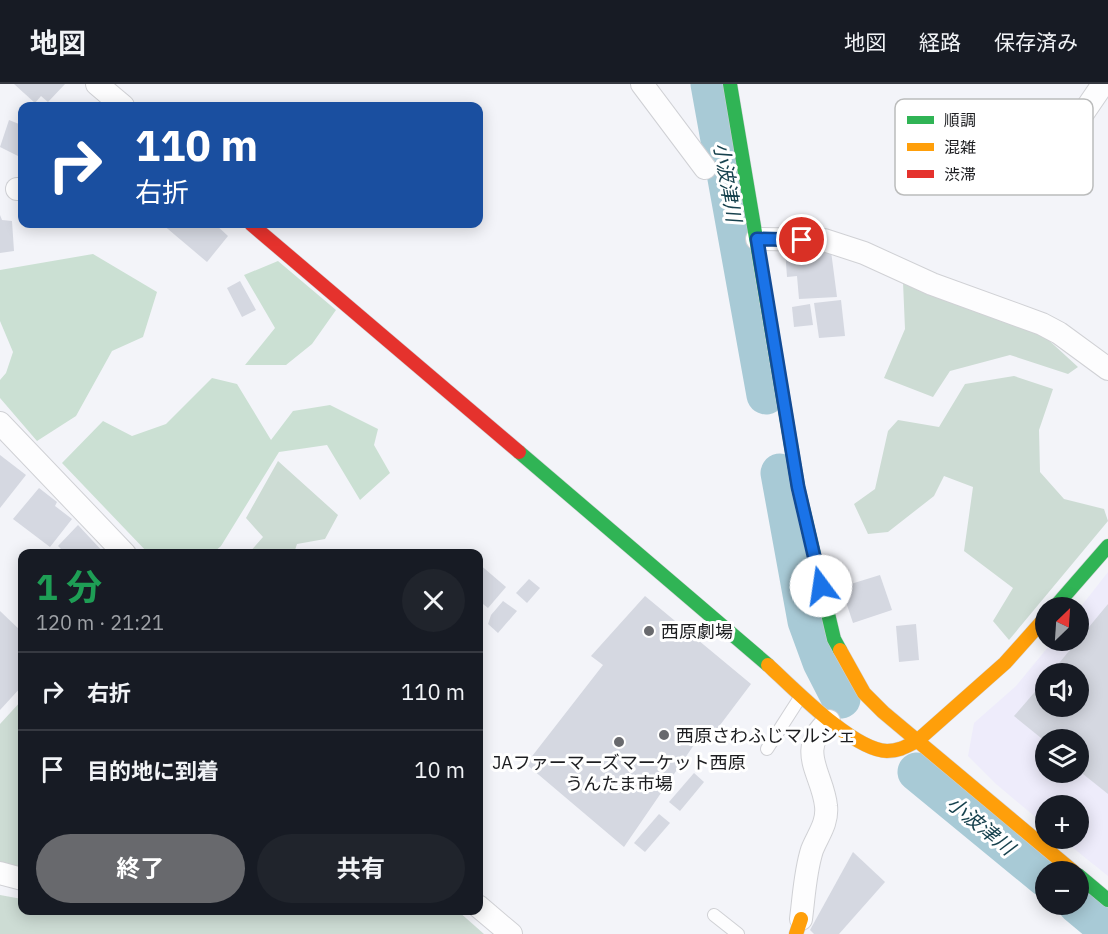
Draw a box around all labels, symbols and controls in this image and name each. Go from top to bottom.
text: 地図 [30,24,86,61]
text: 地図 [844,28,886,56]
text: 経路 [919,28,961,56]
text: 保存済み [994,28,1078,56]
legend [895,99,1093,195]
text: 順調 [944,110,976,130]
text: 110 m [135,118,258,173]
icon: right [36,126,114,204]
text: 混雑 [944,137,976,157]
water label: 小波津川 [708,140,749,226]
text: 渋滞 [944,164,976,184]
text: 右折 [135,174,189,209]
pin [776,214,827,265]
icon: arrive [785,223,818,256]
position arrow [789,554,853,618]
text: 1 分 [36,563,102,610]
button: close [402,569,465,632]
north arrow [1035,597,1089,651]
map controls [1035,597,1089,915]
text: 120 m · 21:21 [36,609,164,636]
place label: 西原劇場 [661,620,733,643]
marker: 西原劇場 [642,624,656,638]
button: sound [1035,663,1089,717]
icon: right [36,675,69,708]
text: 110 m [401,677,465,706]
text: 右折 [87,678,131,707]
place label: 西原さわふじマルシェ [676,724,856,747]
marker: 西原さわふじマルシェ [657,728,671,742]
button: layers [1035,729,1089,783]
marker: JAファーマーズマーケット西原 うんたま市場 [612,735,626,749]
place label: JAファーマーズマーケット西原 うんたま市場 [492,751,746,795]
icon: arrive [36,753,69,786]
text: 10 m [414,755,465,784]
text: 目的地に到着 [87,756,219,785]
water label: 小波津川 [941,789,1022,862]
button: + [1035,795,1089,849]
button: 終了 [36,834,245,903]
button: 共有 [257,834,465,903]
button: − [1035,861,1089,915]

